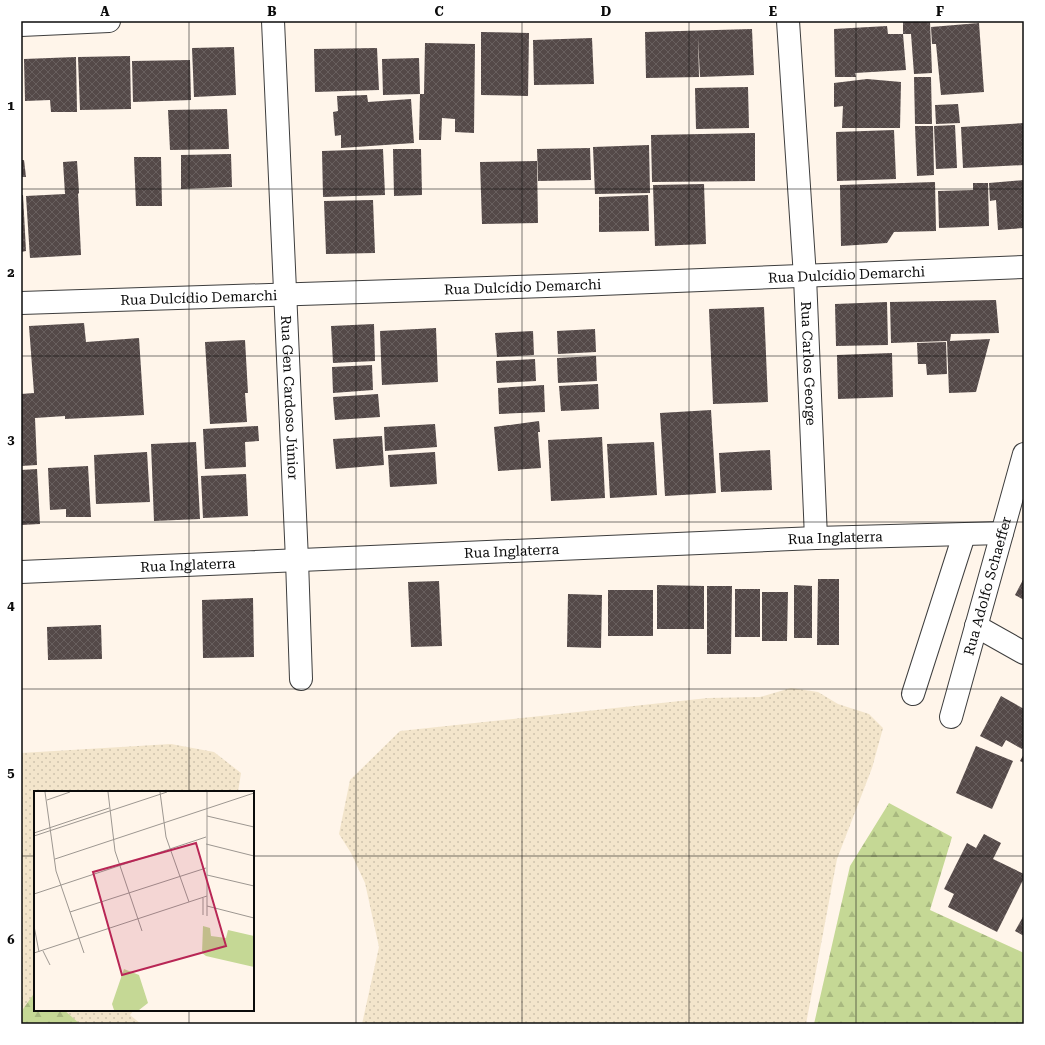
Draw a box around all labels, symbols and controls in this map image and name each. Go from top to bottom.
text: A [100,4,110,19]
text: B [267,4,277,19]
text: C [434,4,444,19]
text: D [601,4,611,19]
text: E [769,4,777,19]
text: F [936,4,944,19]
text: 1 [7,98,15,113]
street label: Rua Dulcídio Demarchi [768,263,926,286]
text: 2 [7,265,15,280]
street label: Rua Dulcídio Demarchi [444,276,602,298]
street label: Rua Dulcídio Demarchi [120,287,278,308]
street label: Rua Carlos George [798,301,819,426]
street label: Rua Gen Cardoso Júnior [278,315,301,481]
text: 3 [7,432,15,447]
street label: Rua Adolfo Schaeffer [961,515,1014,657]
street label: Rua Inglaterra [787,528,883,547]
street label: Rua Inglaterra [464,541,560,561]
street label: Rua Inglaterra [140,555,236,575]
text: 4 [7,598,15,613]
text: 5 [7,765,15,780]
inset map [34,791,254,1011]
text: 6 [7,932,15,947]

